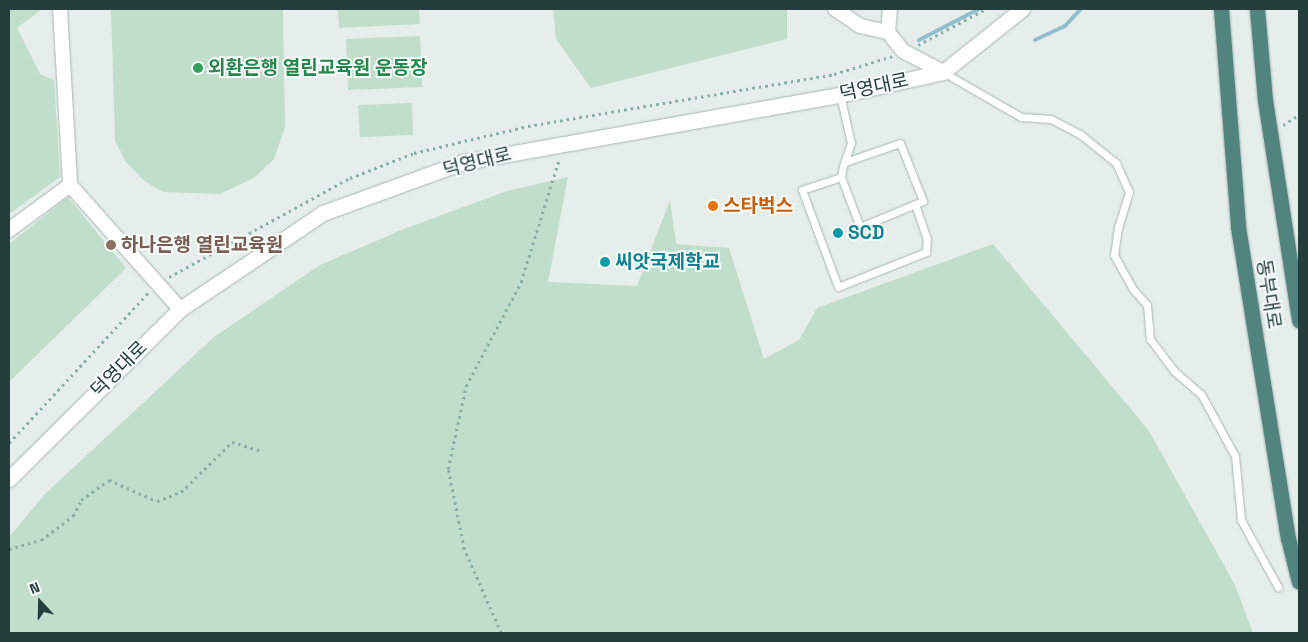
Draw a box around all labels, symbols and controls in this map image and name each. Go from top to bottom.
place label: 외환은행 열린교육원 운동장 [208,57,427,79]
marker: 외환은행 열린교육원 운동장 [192,62,204,74]
street label: 덕영대로 [837,69,911,105]
street label: 덕영대로 [440,142,514,182]
place label: 스타벅스 [723,195,793,217]
marker: 스타벅스 [707,200,719,212]
place label: SCD [848,222,884,244]
marker: SCD [832,227,844,239]
place label: 하나은행 열린교육원 [121,234,283,256]
marker: 하나은행 열린교육원 [105,239,117,251]
place label: 씨앗국제학교 [615,251,720,273]
marker: 씨앗국제학교 [599,256,611,268]
street label: 동부대로 [1252,258,1286,330]
street label: 덕영대로 [86,336,152,402]
north arrow [15,577,65,627]
text: N [27,578,42,598]

